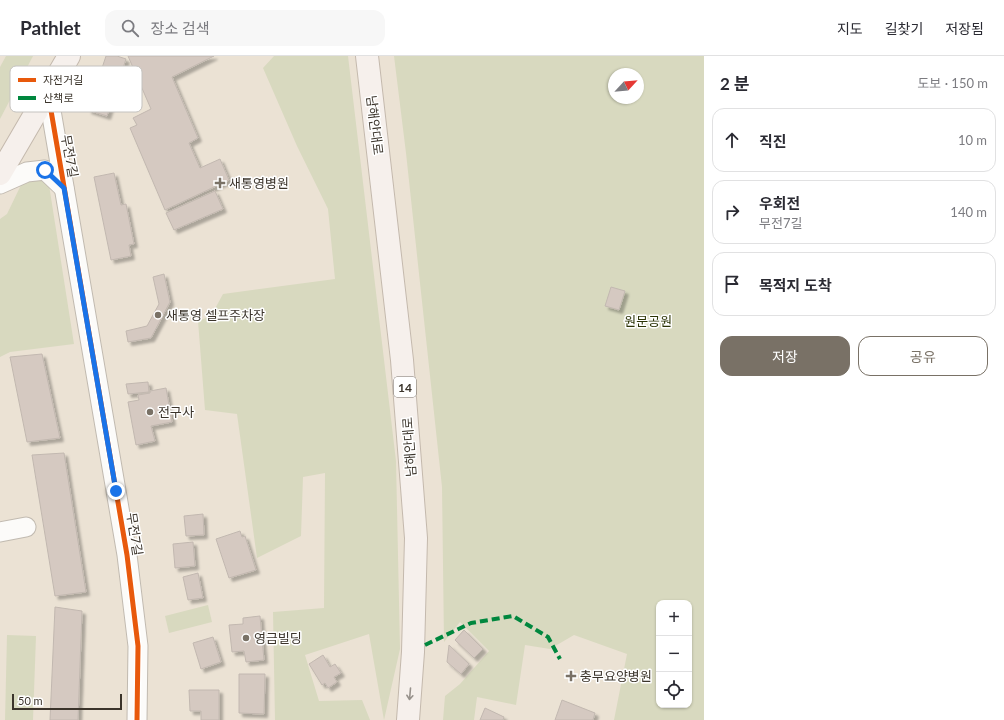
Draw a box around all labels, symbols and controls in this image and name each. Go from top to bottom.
search box [105,10,385,46]
text: Pathlet [20,16,81,39]
icon: search [119,17,141,39]
text: 장소 검색 [151,19,210,37]
text: 지도 [837,20,863,37]
text: 길찾기 [885,20,923,37]
text: 저장됨 [945,20,984,37]
legend [10,66,142,112]
north arrow [608,68,644,104]
text: 자전거길 [43,73,83,86]
text: 2 분 [720,73,750,94]
text: 도보 · 150 m [917,75,988,91]
text: 산책로 [43,91,73,104]
street label: 남해안대로 [363,94,387,156]
icon: ahead [721,129,743,151]
text: 직진 [759,132,787,150]
text: 10 m [958,132,987,148]
street label: 무전7길 [58,133,82,179]
route start [36,161,54,179]
place label: 새통영병원 [229,175,289,191]
marker: 새통영병원 [214,177,226,189]
text: 우회전 [759,194,800,212]
icon: right [721,201,743,223]
text: 140 m [950,204,987,220]
text: 무전7길 [759,215,802,231]
icon: arrive [721,273,743,295]
text: 목적지 도착 [759,276,832,294]
place label: 새통영 셀프주차장 [166,307,265,323]
marker: 새통영 셀프주차장 [153,310,163,320]
park label: 원문공원 [624,313,672,329]
button: 저장 [720,336,850,376]
button: 공유 [858,336,988,376]
road number: 14 [394,377,416,397]
place label: 전구사 [158,404,194,420]
marker: 전구사 [145,407,155,417]
street label: 남해안대로 [399,417,419,477]
route end [107,482,125,500]
street label: 무전7길 [124,511,146,557]
map controls [656,600,692,708]
button: + [656,600,692,636]
place label: 영금빌딩 [254,630,302,646]
marker: 영금빌딩 [241,633,251,643]
button: − [656,636,692,672]
place label: 충무요양병원 [580,668,652,684]
marker: 충무요양병원 [565,670,577,682]
button: locate [656,672,692,708]
one-way arrow [406,687,413,700]
scale bar [12,692,122,711]
text: 50 m [18,694,43,707]

